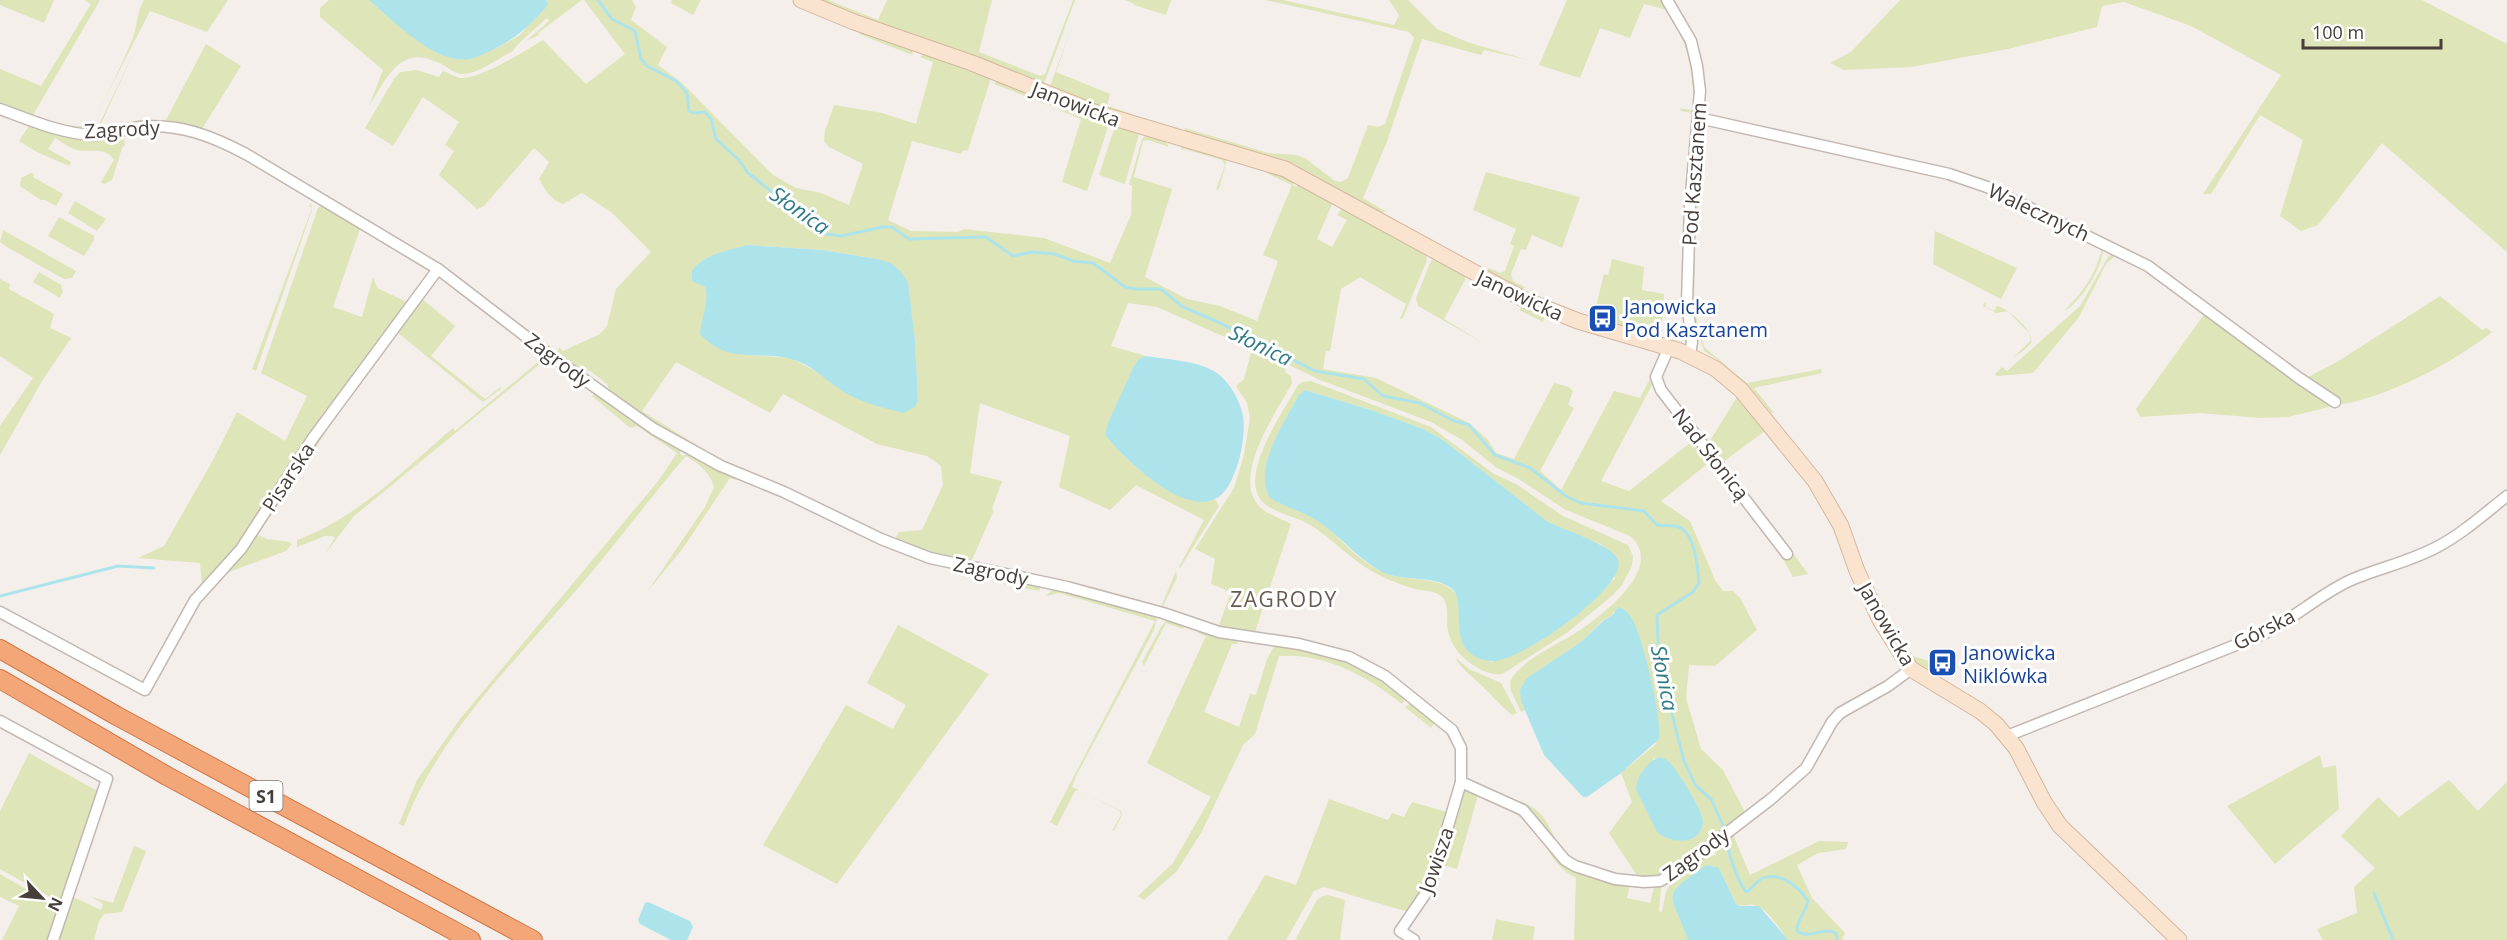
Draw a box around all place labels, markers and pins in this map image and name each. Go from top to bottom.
place label: Janowicka Pod Kasztanem [1622,293,1768,343]
bus stop icon: Janowicka Pod Kasztanem [1587,302,1619,334]
place label: Janowicka Niklówka [1961,639,2056,689]
bus stop icon: Janowicka Niklówka [1926,647,1958,679]

